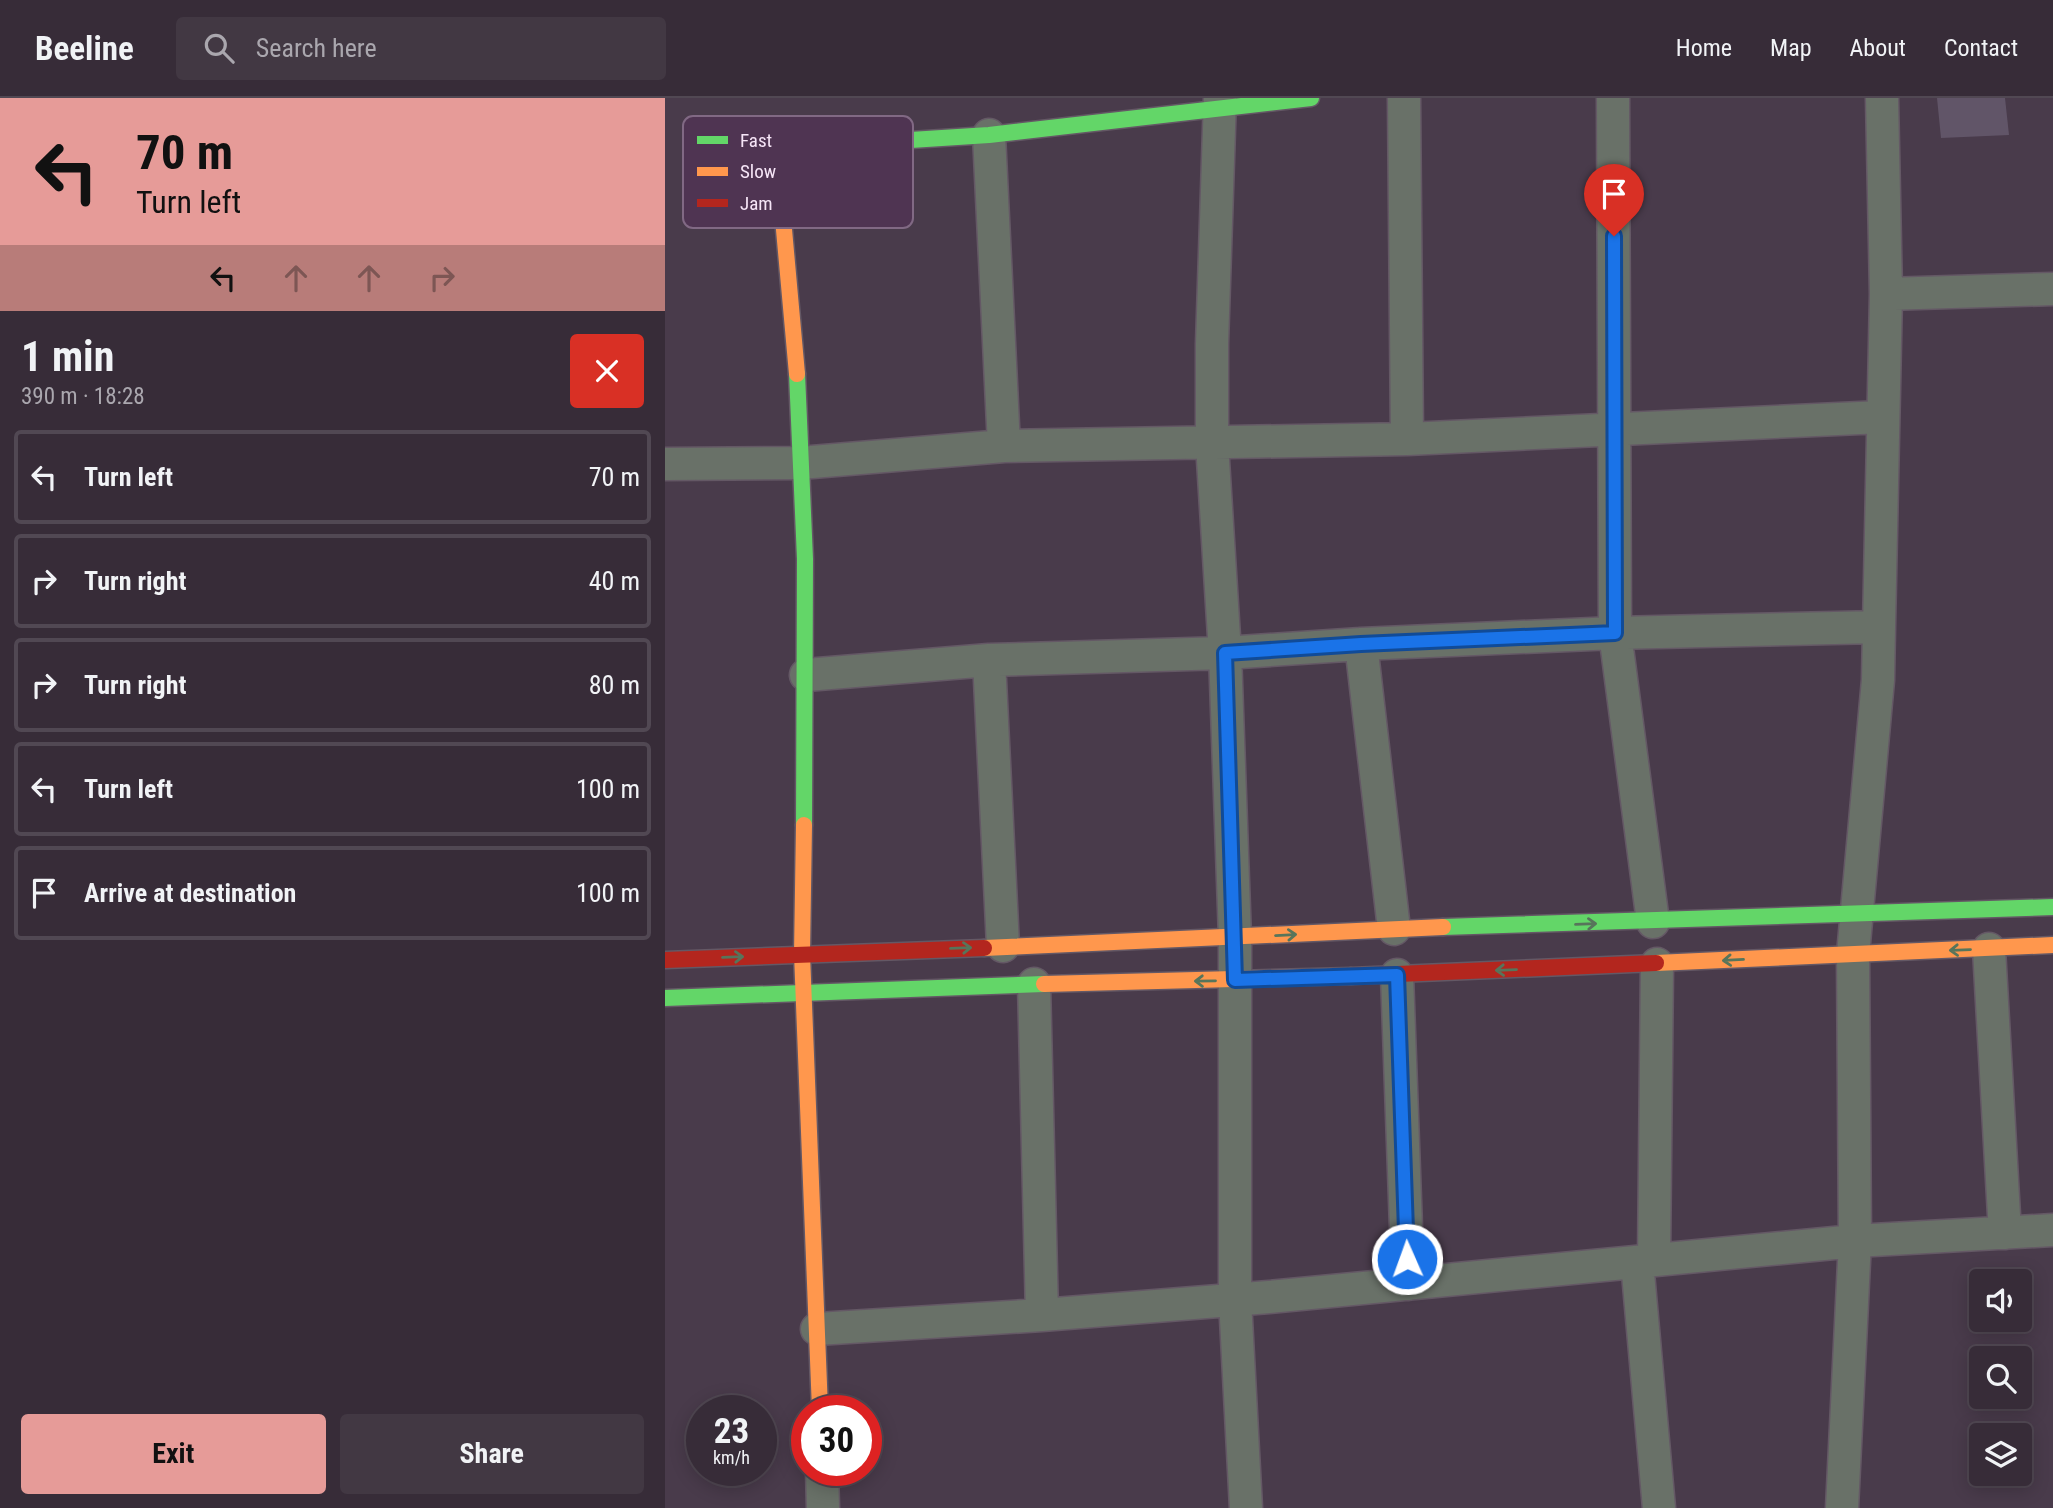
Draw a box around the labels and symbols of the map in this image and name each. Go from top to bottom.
legend [683,116,913,228]
text: Fast [740,129,772,152]
text: Slow [740,160,776,183]
pin [1584,164,1644,236]
text: Jam [740,192,773,215]
one-way arrow [1575,917,1598,930]
one-way arrow [1274,929,1297,942]
one-way arrow [949,941,972,954]
one-way arrow [1949,943,1972,956]
one-way arrow [721,950,744,963]
one-way arrow [1722,954,1745,967]
one-way arrow [1495,964,1518,977]
one-way arrow [1194,974,1217,988]
position arrow [1370,1222,1444,1296]
speed limit sign: 30 [791,1395,882,1486]

